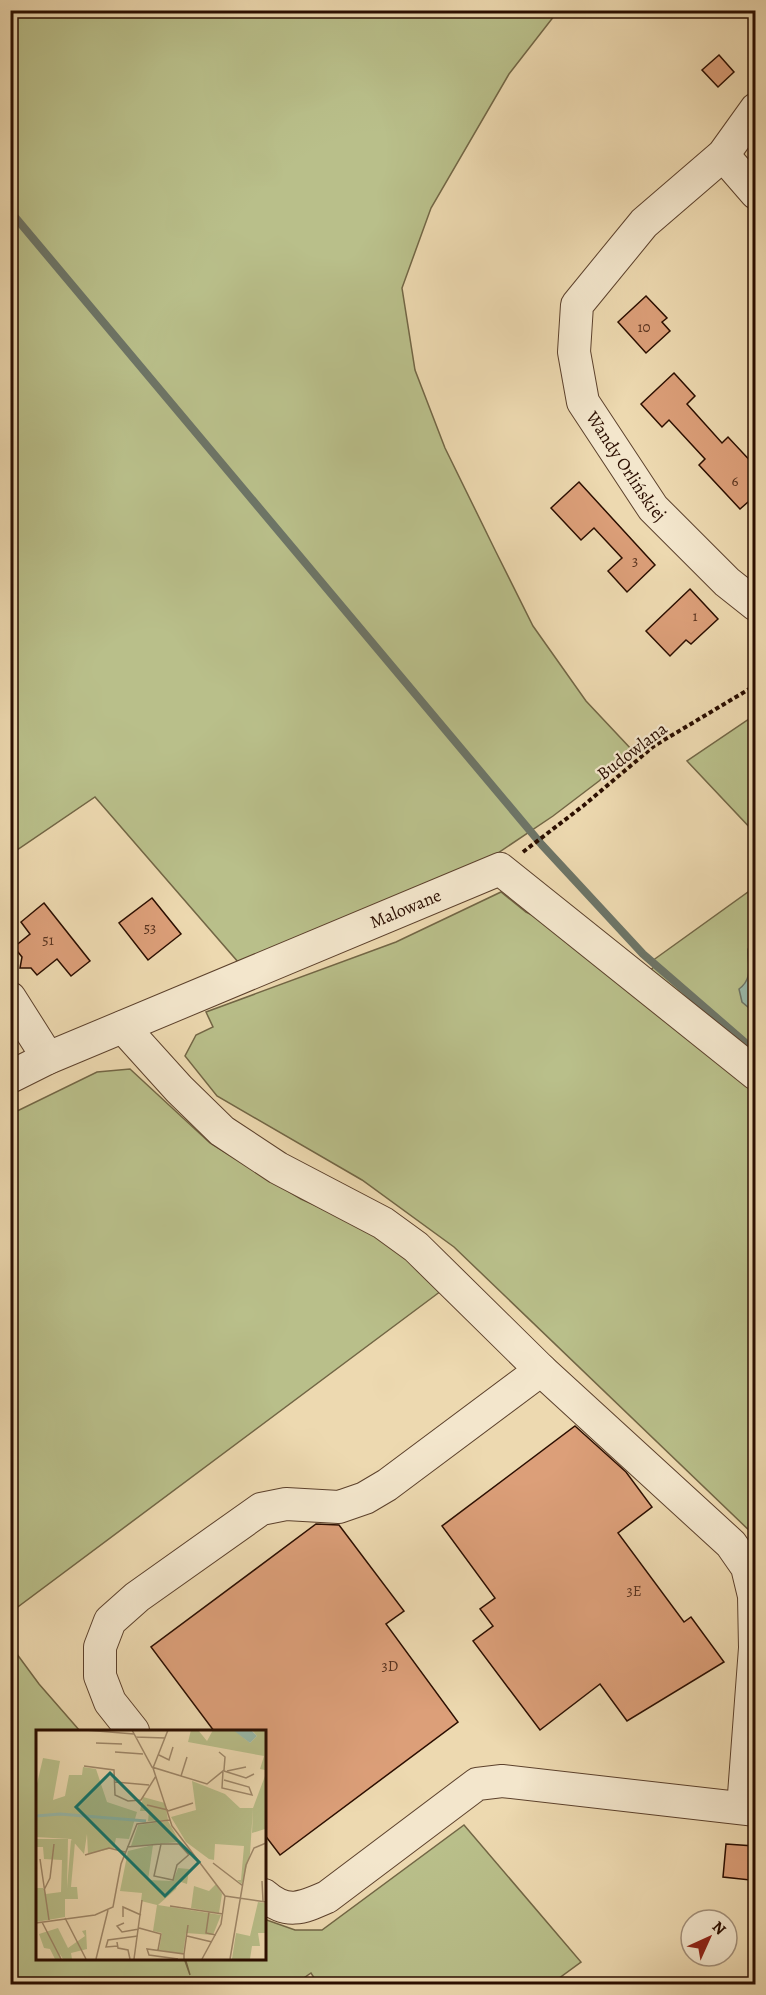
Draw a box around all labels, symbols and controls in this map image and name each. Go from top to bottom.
house number: 10 [637,317,651,337]
street label: Wandy Orlińskiej [580,406,672,527]
house number: 6 [732,471,739,491]
house number: 3 [632,551,638,571]
house number: 1 [692,606,698,626]
street label: Budowlana [592,716,673,785]
street label: Malowane [366,883,445,934]
house number: 53 [144,918,156,938]
house number: 51 [42,930,54,950]
house number: 3E [626,1581,642,1601]
house number: 3D [382,1656,398,1676]
inset map [36,1730,266,1959]
north arrow [679,1908,739,1968]
text: N [707,1916,731,1940]

